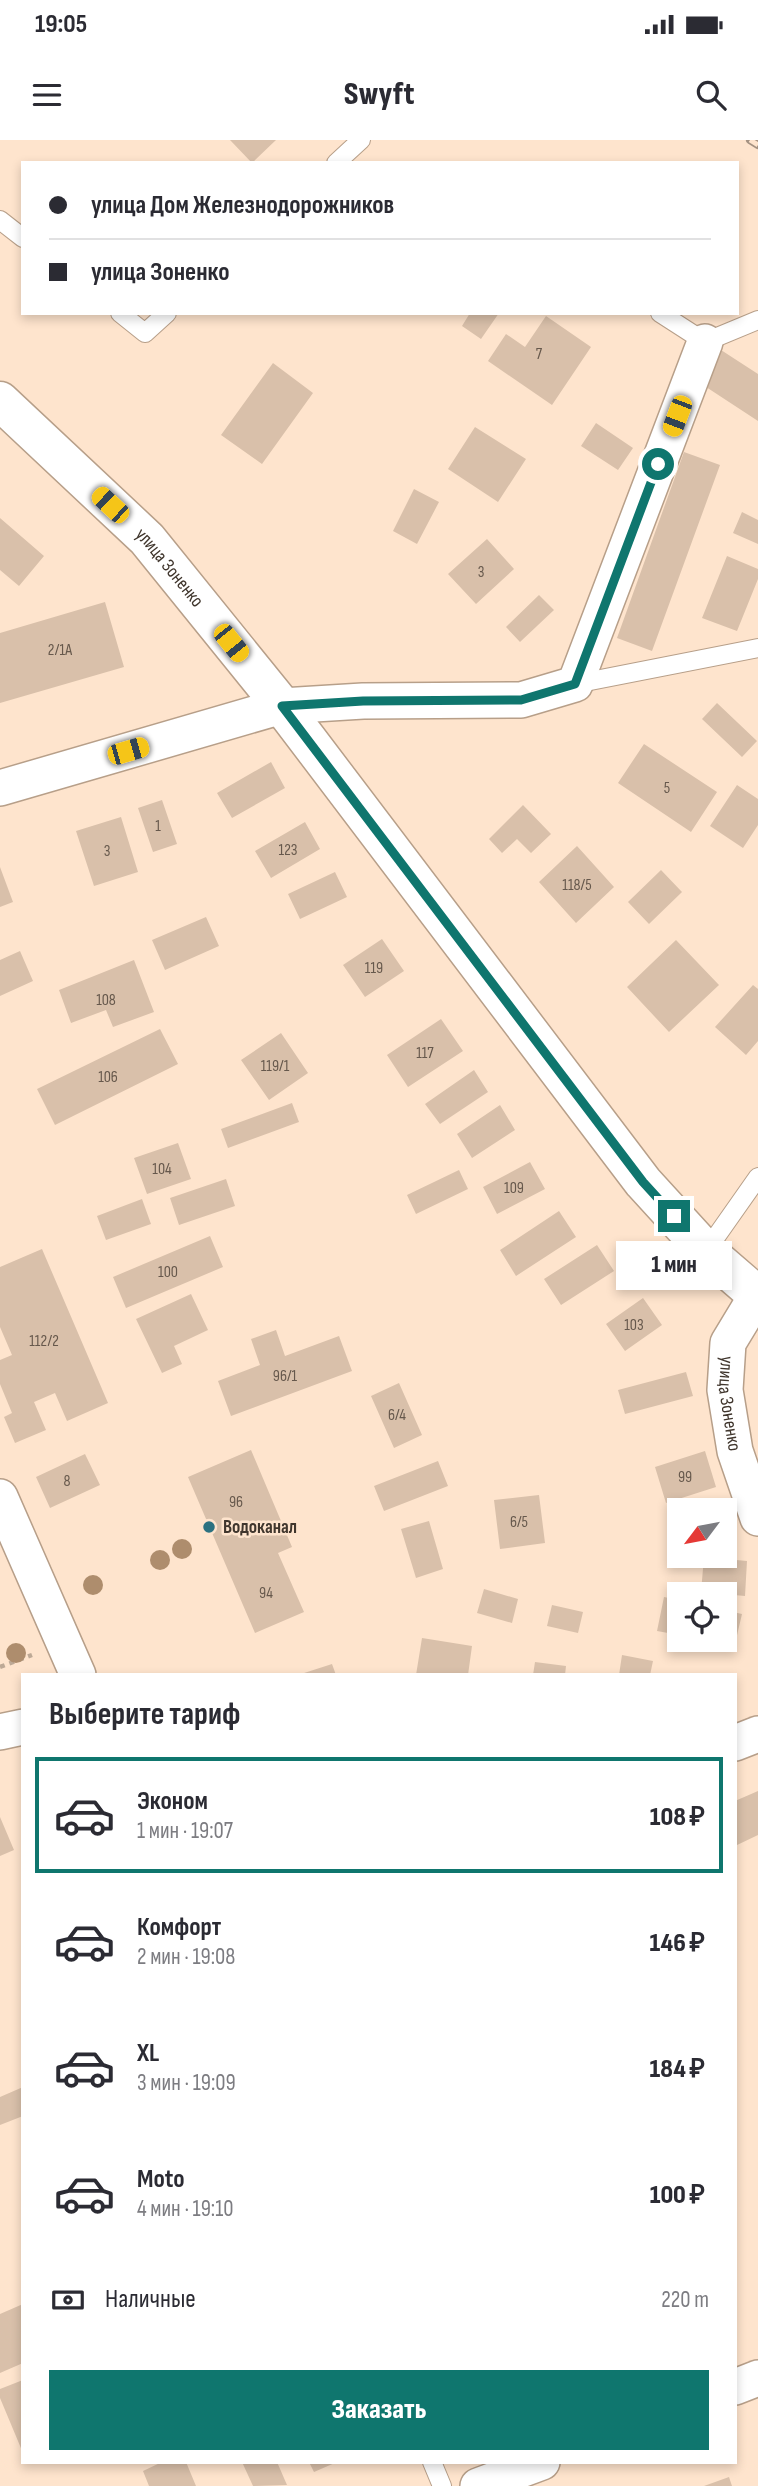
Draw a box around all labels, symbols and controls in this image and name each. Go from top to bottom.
text: 19:05 [35,9,87,40]
text: Swyft [344,75,414,114]
icon: menu [28,76,66,114]
icon: search [692,76,730,114]
text: улица Дом Железнодорожников [91,190,394,221]
text: улица Зоненко [91,257,230,288]
house number: 7 [536,345,543,364]
car [660,393,695,439]
route start [642,448,674,480]
car [88,483,133,527]
street label: улица Зоненко [131,523,209,612]
house number: 3 [478,563,484,582]
car [210,620,253,666]
house number: 2/1А [48,641,72,660]
car [105,735,152,767]
house number: 5 [664,779,670,798]
house number: 1 [155,817,161,836]
house number: 123 [278,841,298,860]
house number: 3 [104,842,110,861]
house number: 118/5 [562,876,592,895]
house number: 119 [365,959,383,978]
house number: 108 [96,991,116,1010]
house number: 117 [416,1044,434,1063]
house number: 119/1 [261,1057,290,1076]
house number: 106 [98,1068,118,1087]
house number: 104 [152,1160,172,1179]
house number: 109 [504,1179,524,1198]
route end [658,1200,690,1232]
callout: 1 мин [616,1240,732,1290]
text: 1 мин [651,1251,697,1279]
house number: 100 [158,1263,178,1282]
house number: 103 [624,1316,644,1335]
house number: 112/2 [29,1332,59,1351]
street label: улица Зоненко [713,1355,746,1453]
house number: 96/1 [273,1367,298,1386]
house number: 6/4 [388,1406,406,1425]
house number: 99 [678,1468,692,1487]
house number: 8 [63,1472,71,1491]
house number: 96 [229,1493,243,1512]
north arrow [667,1498,737,1568]
map controls [667,1498,737,1652]
house number: 6/5 [510,1513,528,1532]
place label: Водоканал [223,1516,297,1539]
marker: Водоканал [201,1519,217,1535]
button: locate [667,1582,737,1652]
house number: 94 [259,1584,273,1603]
text: Выберите тариф [49,1695,240,1734]
icon: car [53,1784,116,1847]
text: Эконом [137,1786,208,1817]
text: 108 ₽ [650,1802,705,1833]
text: 1 мин · 19:07 [137,1817,233,1845]
icon: car [53,1910,116,1973]
text: Комфорт [137,1912,221,1943]
text: 146 ₽ [650,1928,705,1959]
text: 2 мин · 19:08 [137,1943,235,1971]
icon: car [53,2036,116,2099]
text: XL [137,2038,159,2069]
text: 184 ₽ [650,2054,705,2085]
text: 3 мин · 19:09 [137,2069,236,2097]
icon: car [53,2162,116,2225]
text: Moto [137,2164,185,2195]
text: 100 ₽ [650,2180,705,2211]
text: 4 мин · 19:10 [137,2195,234,2223]
icon: cash [49,2281,87,2319]
text: Наличные [105,2284,196,2315]
text: 220 m [661,2286,709,2314]
button: Заказать [49,2370,709,2450]

